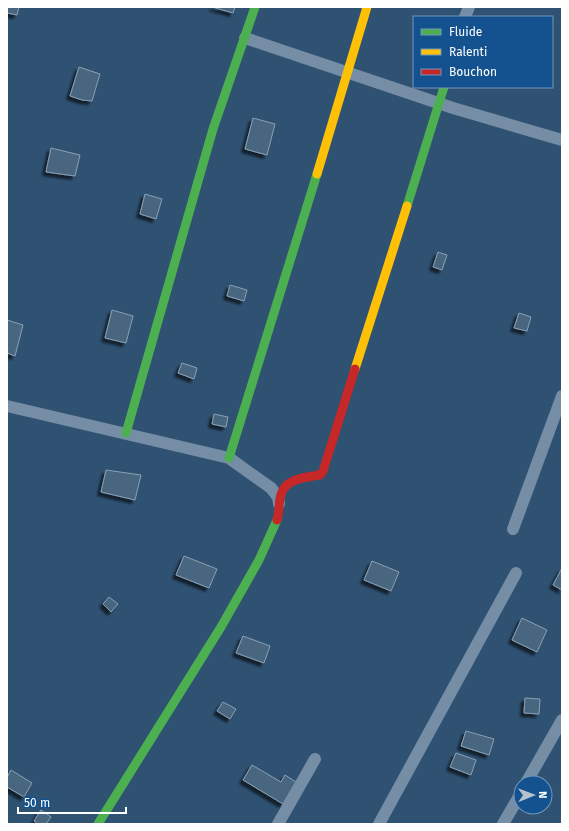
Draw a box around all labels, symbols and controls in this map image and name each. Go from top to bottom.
legend [413,16,553,88]
text: Fluide [449,25,482,39]
text: Ralenti [449,45,487,59]
text: Bouchon [449,65,497,79]
north arrow [513,775,553,815]
scale bar [18,789,126,815]
text: N [536,791,549,799]
text: 50 m [24,796,50,810]

